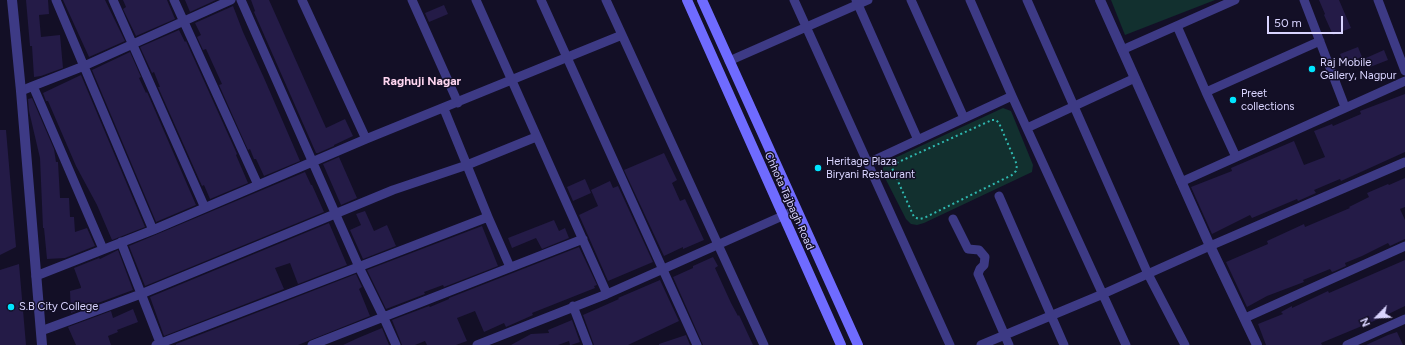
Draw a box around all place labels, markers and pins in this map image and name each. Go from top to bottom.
place label: Raj Mobile Gallery, Nagpur [1320,56,1396,82]
marker: Raj Mobile Gallery, Nagpur [1307,64,1317,74]
place label: Preet collections [1241,87,1294,113]
marker: Preet collections [1228,95,1238,105]
place label: Heritage Plaza Biryani Restaurant [826,155,915,181]
marker: Heritage Plaza Biryani Restaurant [813,163,823,173]
place label: S.B City College [19,300,98,314]
marker: S.B City College [6,302,16,312]

